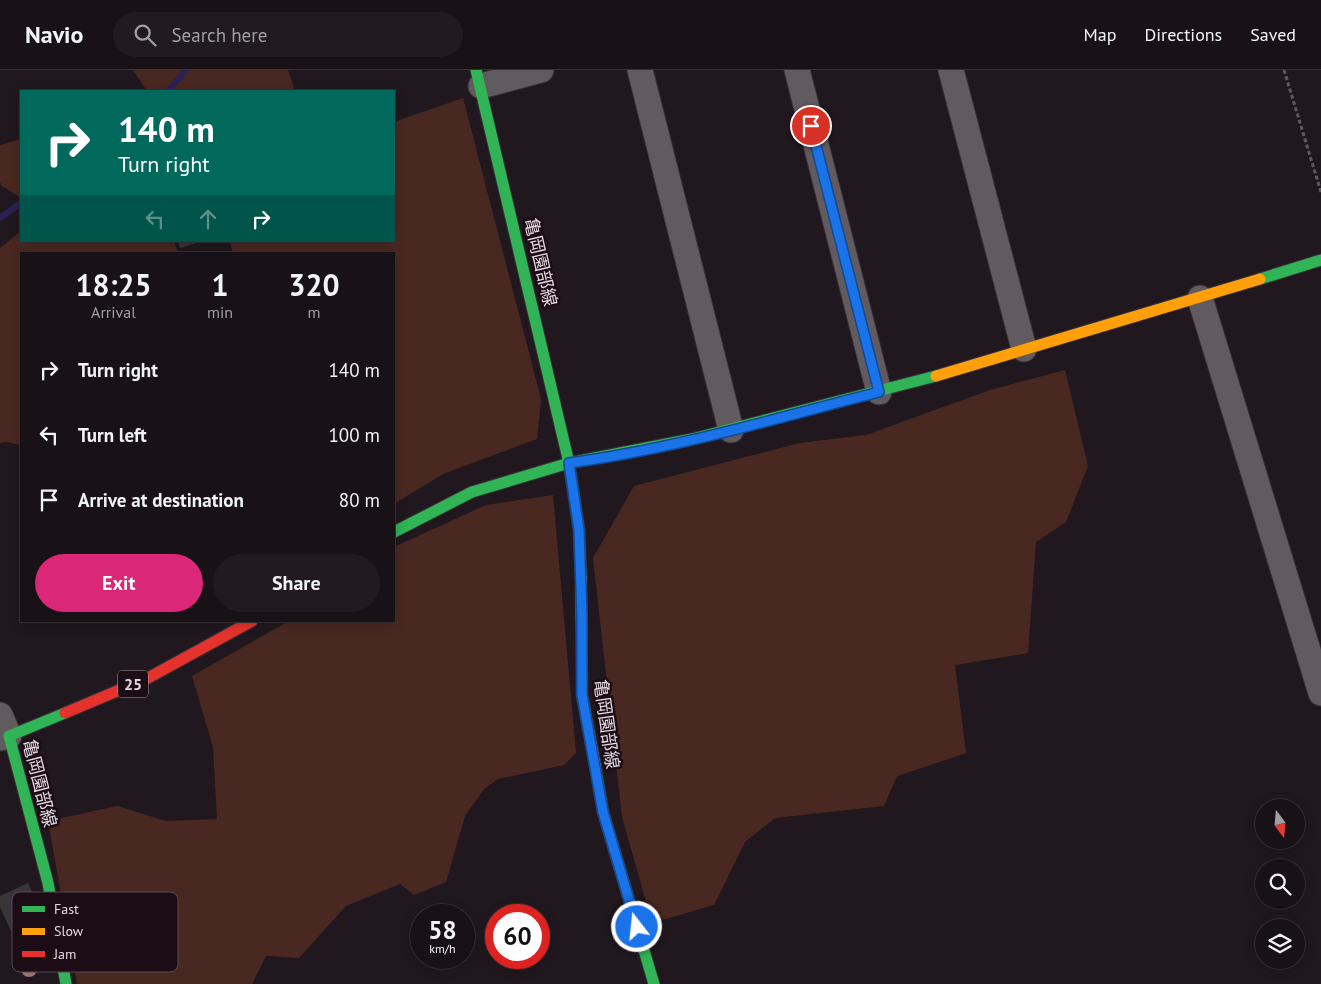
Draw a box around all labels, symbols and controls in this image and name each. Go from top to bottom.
search box [113,12,463,57]
text: Navio [25,19,83,50]
icon: search [131,21,159,49]
text: Search here [171,23,267,47]
text: Map [1084,23,1116,46]
text: Directions [1144,23,1222,46]
text: Saved [1250,23,1296,46]
pin [790,105,832,147]
text: 140 m [118,106,215,152]
icon: right [35,110,100,175]
icon: arrive [797,112,825,140]
text: Turn right [118,150,210,178]
icon: left [141,205,169,233]
icon: ahead [194,205,222,233]
icon: right [247,205,275,233]
street label: 亀岡園部線 [520,216,562,308]
text: 18:25 [75,265,152,304]
text: 1 [212,265,229,304]
text: 320 [288,265,340,304]
text: Arrival [91,302,136,322]
text: min [207,302,233,322]
text: m [308,302,321,322]
icon: right [35,356,63,384]
text: Turn right [78,358,158,382]
text: 140 m [328,358,380,382]
icon: left [35,421,63,449]
text: Turn left [78,423,147,447]
text: 100 m [328,423,380,447]
icon: arrive [35,486,63,514]
text: Arrive at destination [78,488,244,512]
text: 80 m [339,488,380,512]
button: Exit [35,554,203,612]
button: Share [213,554,380,612]
road number: 25 [118,670,148,698]
street label: 亀岡園部線 [589,678,625,770]
street label: 亀岡園部線 [18,737,62,829]
north arrow [1255,799,1305,849]
map controls [1255,799,1305,969]
button: search [1255,859,1305,909]
legend [12,892,178,972]
text: Fast [54,900,79,918]
position arrow [610,900,662,952]
speed limit sign: 60 [485,904,550,969]
text: 58 [428,914,457,946]
button: layers [1255,919,1305,969]
text: Slow [54,922,84,940]
text: km/h [429,941,456,956]
text: Jam [53,945,76,963]

